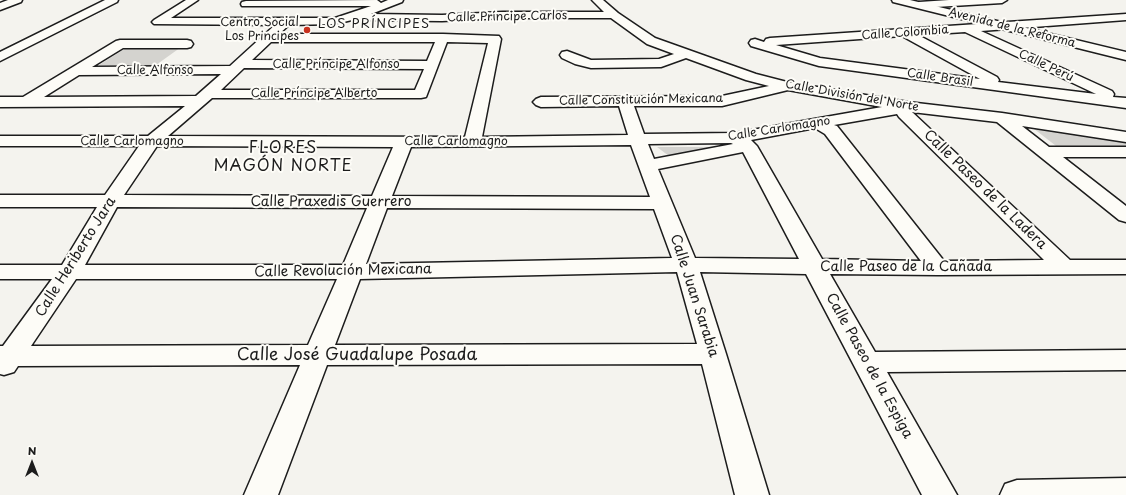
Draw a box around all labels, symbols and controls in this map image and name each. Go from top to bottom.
street label: Avenida de la Reforma [947,5,1077,51]
street label: Calle Príncipe Carlos [447,9,567,25]
place label: Centro Social Los Principes [220,16,299,44]
district label: LOS PRÍNCIPES [318,16,430,32]
street label: Calle Colombia [861,23,949,43]
marker: Centro Social Los Principes [302,25,312,35]
street label: Calle Perú [1016,47,1076,85]
street label: Calle Príncipe Alfonso [272,58,400,72]
street label: Calle Alfonso [117,64,193,78]
street label: Calle Brasil [906,66,974,90]
street label: Calle División del Norte [784,77,920,115]
street label: Calle Príncipe Alberto [251,87,377,101]
street label: Calle Constitución Mexicana [559,91,723,109]
street label: Calle Carlomagno [727,114,831,144]
street label: Calle Paseo de la Ladera [920,127,1050,253]
street label: Calle Carlomagno [80,135,184,149]
street label: Calle Carlomagno [404,135,508,149]
district label: FLORES MAGÓN NORTE [214,139,352,177]
street label: Calle Heriberto Jara [32,194,120,320]
street label: Calle Praxedis Guerrero [250,194,412,210]
street label: Calle Juan Sarabia [666,232,722,360]
street label: Calle Paseo de la Cañada [820,259,992,275]
street label: Calle Revolución Mexicana [254,261,432,281]
street label: Calle Paseo de la Espiga [822,290,916,442]
street label: Calle José Guadalupe Posada [237,345,477,365]
text: N [28,442,36,459]
north arrow [12,443,52,483]

